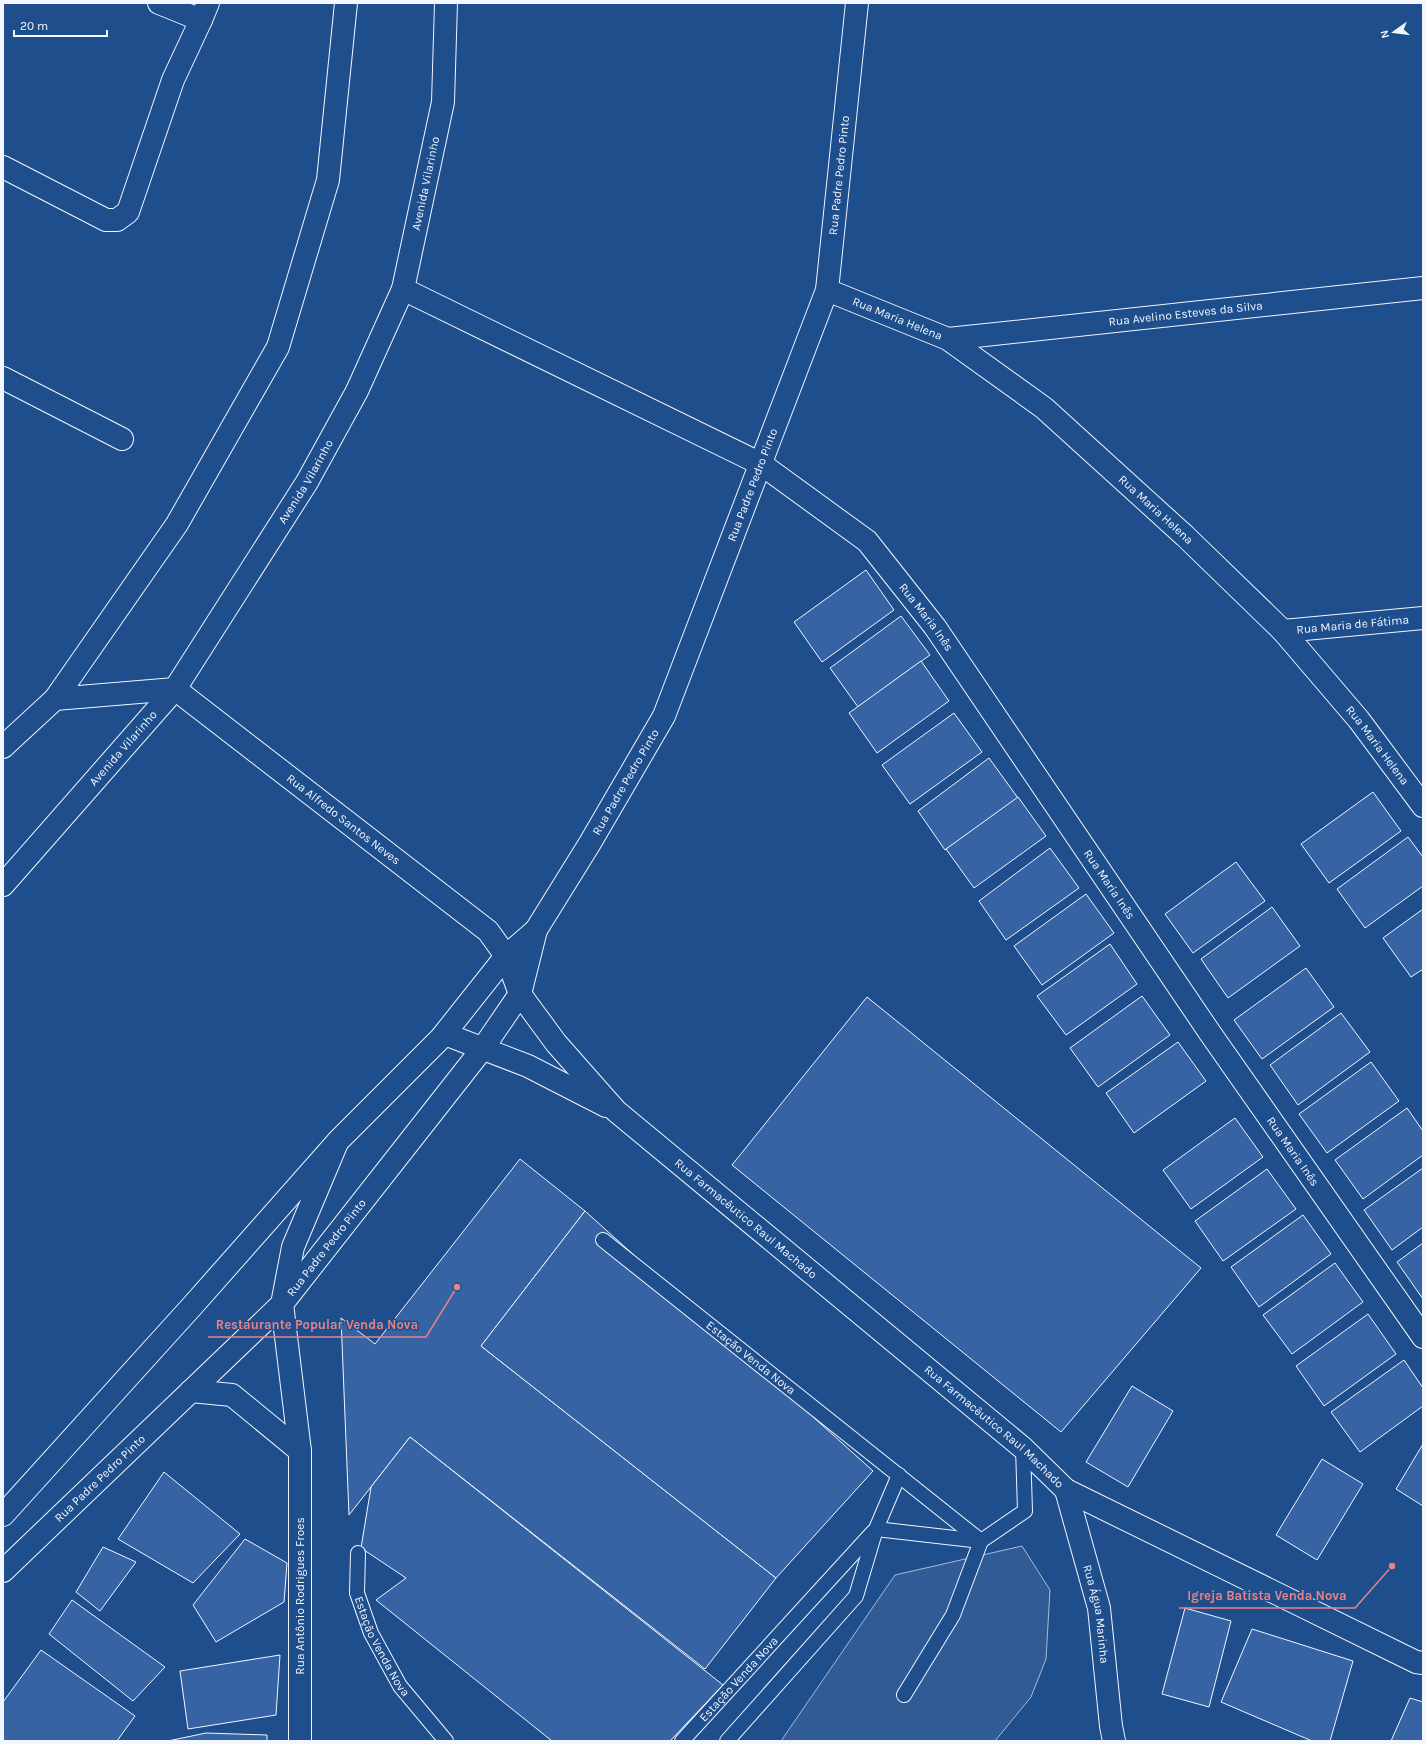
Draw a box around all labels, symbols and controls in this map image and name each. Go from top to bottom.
scale bar [14,12,107,38]
north arrow [1374,12,1414,52]
text: 20 m [20,19,48,33]
text: N [1378,29,1392,40]
street label: Rua Padre Pedro Pinto [826,115,852,236]
street label: Avenida Vilarinho [409,135,442,232]
street label: Rua Maria Helena [850,294,945,343]
street label: Rua Avelino Esteves da Silva [1108,298,1264,329]
street label: Rua Padre Pedro Pinto [724,426,780,543]
street label: Avenida Vilarinho [275,437,336,526]
street label: Rua Maria Helena [1116,472,1196,547]
street label: Rua Maria Inês [896,580,956,654]
street label: Rua Maria de Fátima [1296,612,1410,637]
street label: Rua Maria Helena [1343,703,1412,788]
street label: Avenida Vilarinho [86,708,160,789]
street label: Rua Padre Pedro Pinto [589,727,662,838]
street label: Rua Alfredo Santos Neves [284,771,403,868]
street label: Rua Maria Inês [1081,847,1138,922]
street label: Rua Maria Inês [1264,1114,1322,1189]
street label: Rua Farmacêutico Raul Machado [672,1156,820,1281]
street label: Rua Padre Pedro Pinto [284,1196,369,1299]
callout: Restaurante Popular Venda Nova [208,1312,426,1337]
text: Restaurante Popular Venda Nova [216,1317,418,1332]
street label: Estação Venda Nova [703,1318,798,1398]
street label: Rua Farmacêutico Raul Machado [921,1362,1067,1491]
street label: Rua Padre Pedro Pinto [52,1432,148,1525]
street label: Rua Antônio Rodrigues Froes [293,1517,307,1675]
street label: Rua Água Marinha [1080,1563,1112,1664]
callout: Igreja Batista Venda Nova [1179,1583,1355,1608]
text: Igreja Batista Venda Nova [1187,1588,1347,1603]
street label: Estação Venda Nova [352,1594,413,1699]
street label: Estação Venda Nova [696,1634,781,1724]

